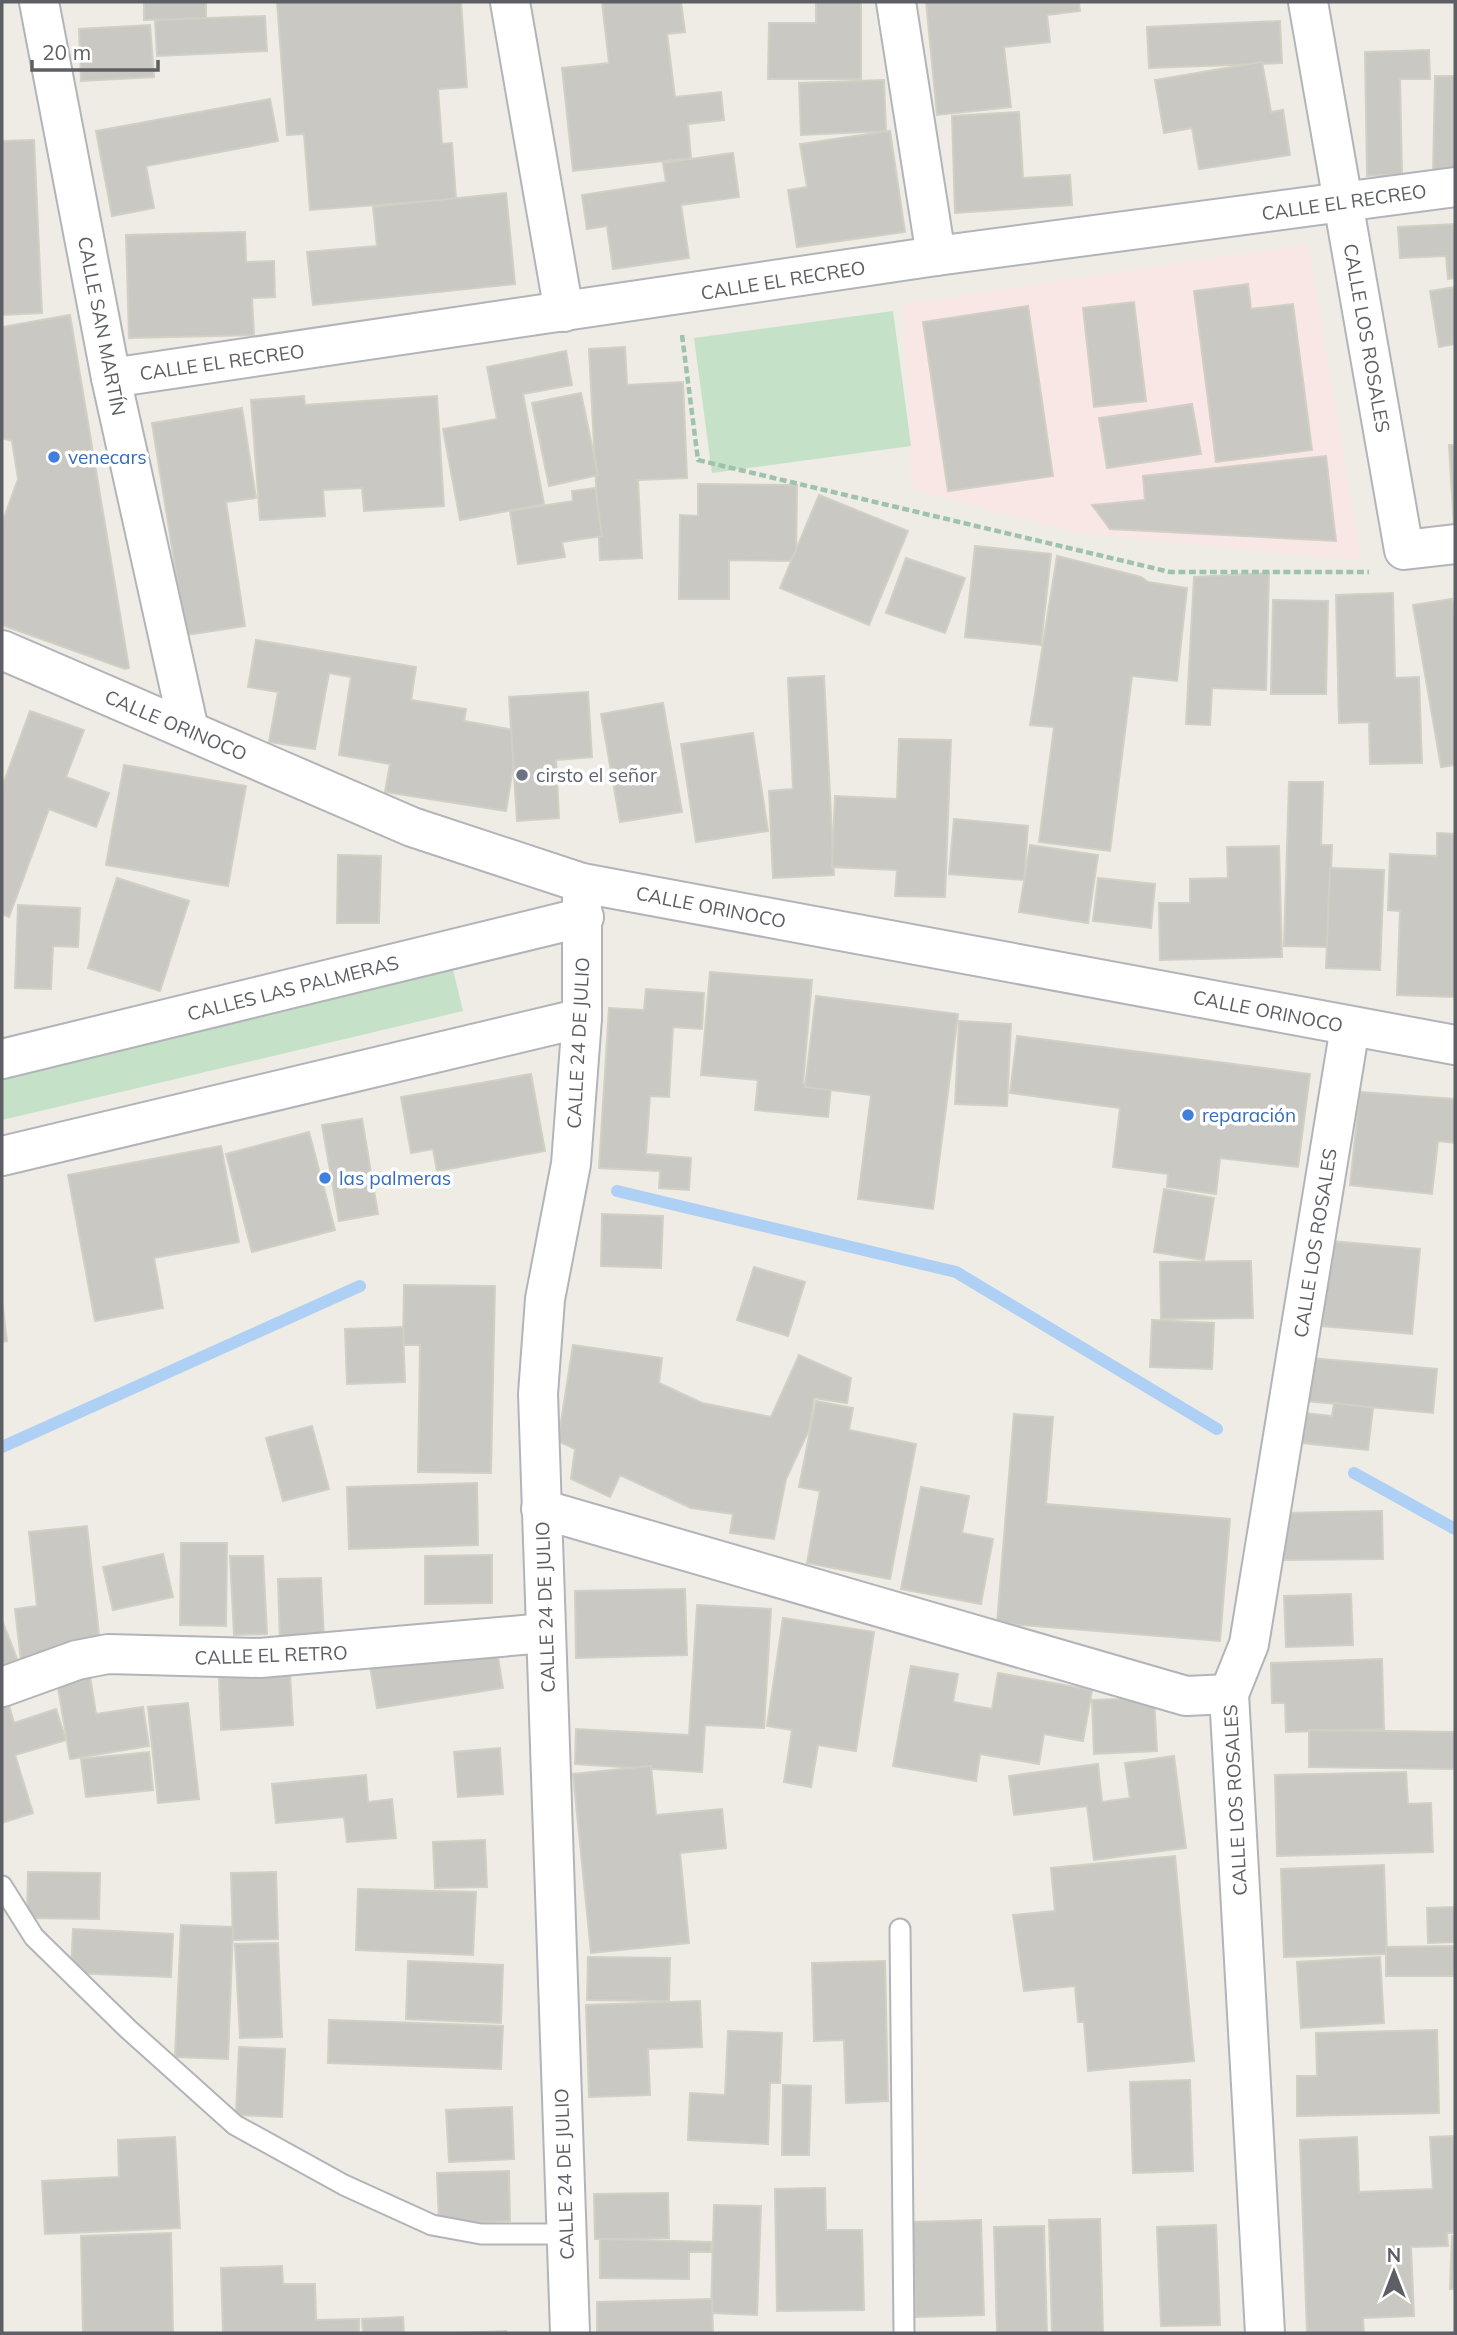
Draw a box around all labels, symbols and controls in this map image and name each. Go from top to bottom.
scale bar [32,28,158,72]
text: 20 m [42,39,91,65]
street label: CALLE EL RECREO [1260,179,1428,225]
street label: CALLE SAN MARTÍN [73,234,131,418]
street label: CALLE LOS ROSALES [1339,242,1395,434]
street label: CALLE EL RECREO [699,255,867,305]
street label: CALLE EL RECREO [138,339,306,385]
place label: venecars [68,445,147,469]
marker: venecars [46,449,62,465]
street label: CALLE ORINOCO [101,684,251,766]
place label: cirsto el señor [536,763,657,787]
marker: cirsto el señor [514,767,530,783]
street label: CALLE ORINOCO [634,881,788,933]
street label: CALLES LAS PALMERAS [185,950,401,1026]
street label: CALLE 24 DE JULIO [562,957,594,1129]
street label: CALLE ORINOCO [1191,985,1345,1037]
place label: reparación [1202,1103,1296,1127]
marker: reparación [1180,1107,1196,1123]
street label: CALLE LOS ROSALES [1288,1147,1342,1339]
place label: las palmeras [339,1166,451,1190]
marker: las palmeras [317,1170,333,1186]
street label: CALLE 24 DE JULIO [530,1521,560,1693]
street label: CALLE EL RETRO [194,1640,348,1670]
street label: CALLE LOS ROSALES [1218,1704,1252,1896]
street label: CALLE 24 DE JULIO [549,2088,579,2260]
north arrow [1359,2237,1429,2307]
text: N [1387,2243,1401,2267]

